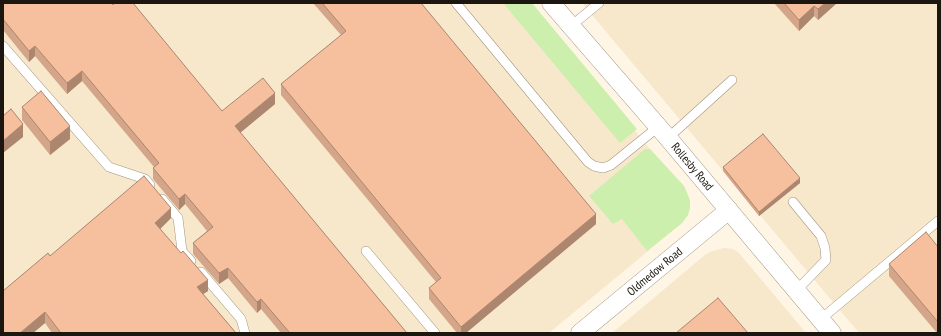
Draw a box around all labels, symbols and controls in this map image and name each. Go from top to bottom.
street label: Rollesby Road [668,140,716,194]
street label: Oldmedow Road [624,245,686,299]

